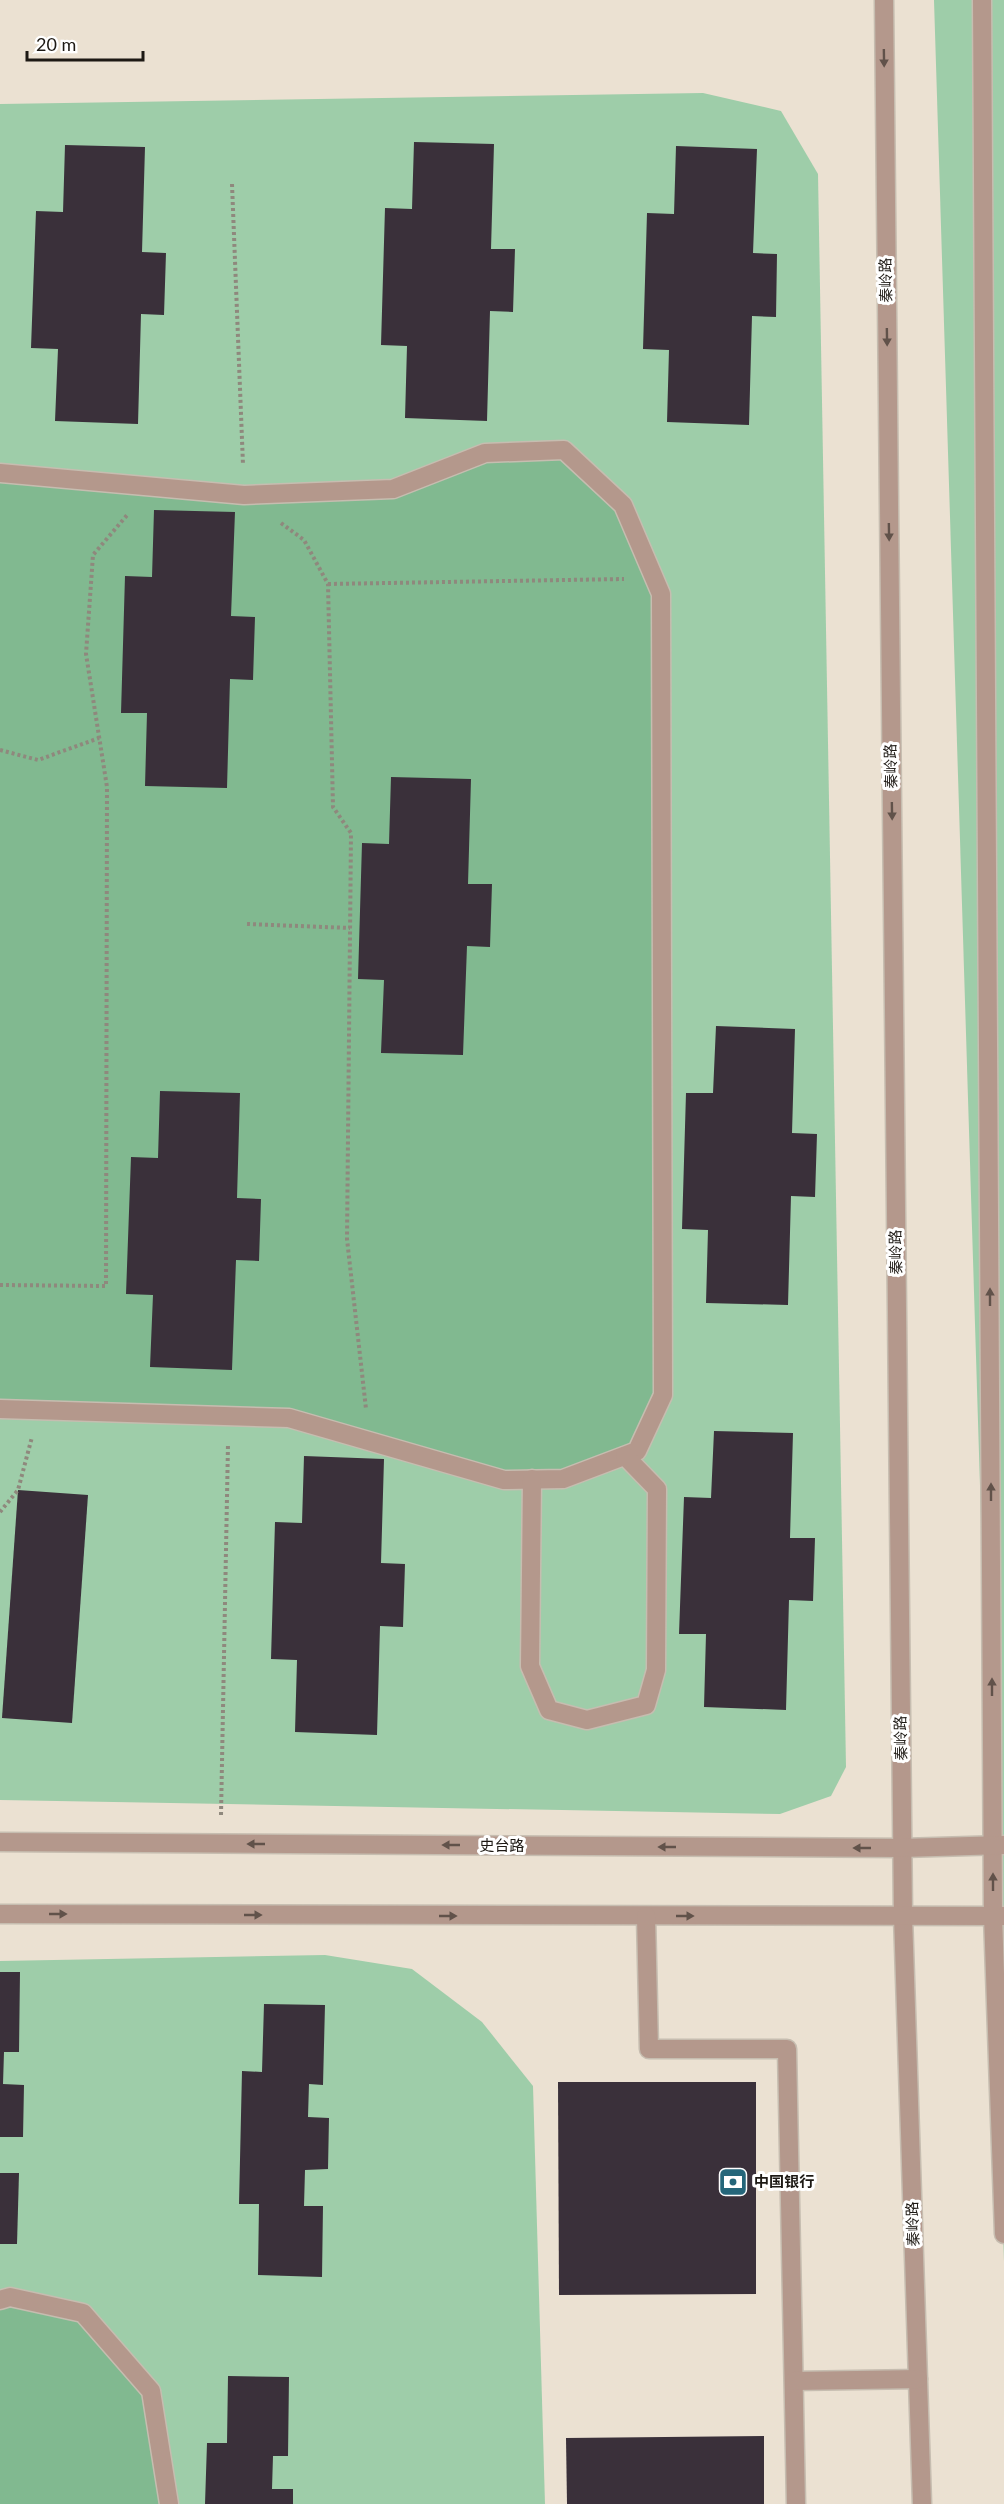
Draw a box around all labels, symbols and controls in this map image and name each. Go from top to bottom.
scale bar [27,24,142,62]
text: 20 m [36,33,76,55]
one-way arrow [879,49,889,68]
street label: 秦岭路 [876,257,894,303]
one-way arrow [882,328,892,347]
one-way arrow [884,523,894,542]
street label: 秦岭路 [881,743,899,789]
one-way arrow [887,802,897,821]
street label: 秦岭路 [886,1229,904,1275]
one-way arrow [985,1287,994,1306]
one-way arrow [986,1482,996,1501]
one-way arrow [987,1677,997,1696]
street label: 秦岭路 [891,1715,909,1761]
street label: 史台路 [479,1836,525,1854]
one-way arrow [246,1839,265,1849]
one-way arrow [441,1840,460,1850]
one-way arrow [657,1842,676,1852]
one-way arrow [852,1843,871,1853]
one-way arrow [988,1872,998,1891]
one-way arrow [49,1909,68,1919]
one-way arrow [244,1910,263,1920]
one-way arrow [439,1911,458,1921]
one-way arrow [676,1911,695,1921]
bank icon: 中国银行 [717,2166,749,2198]
place label: 中国银行 [754,2172,814,2190]
street label: 秦岭路 [902,2201,922,2247]

